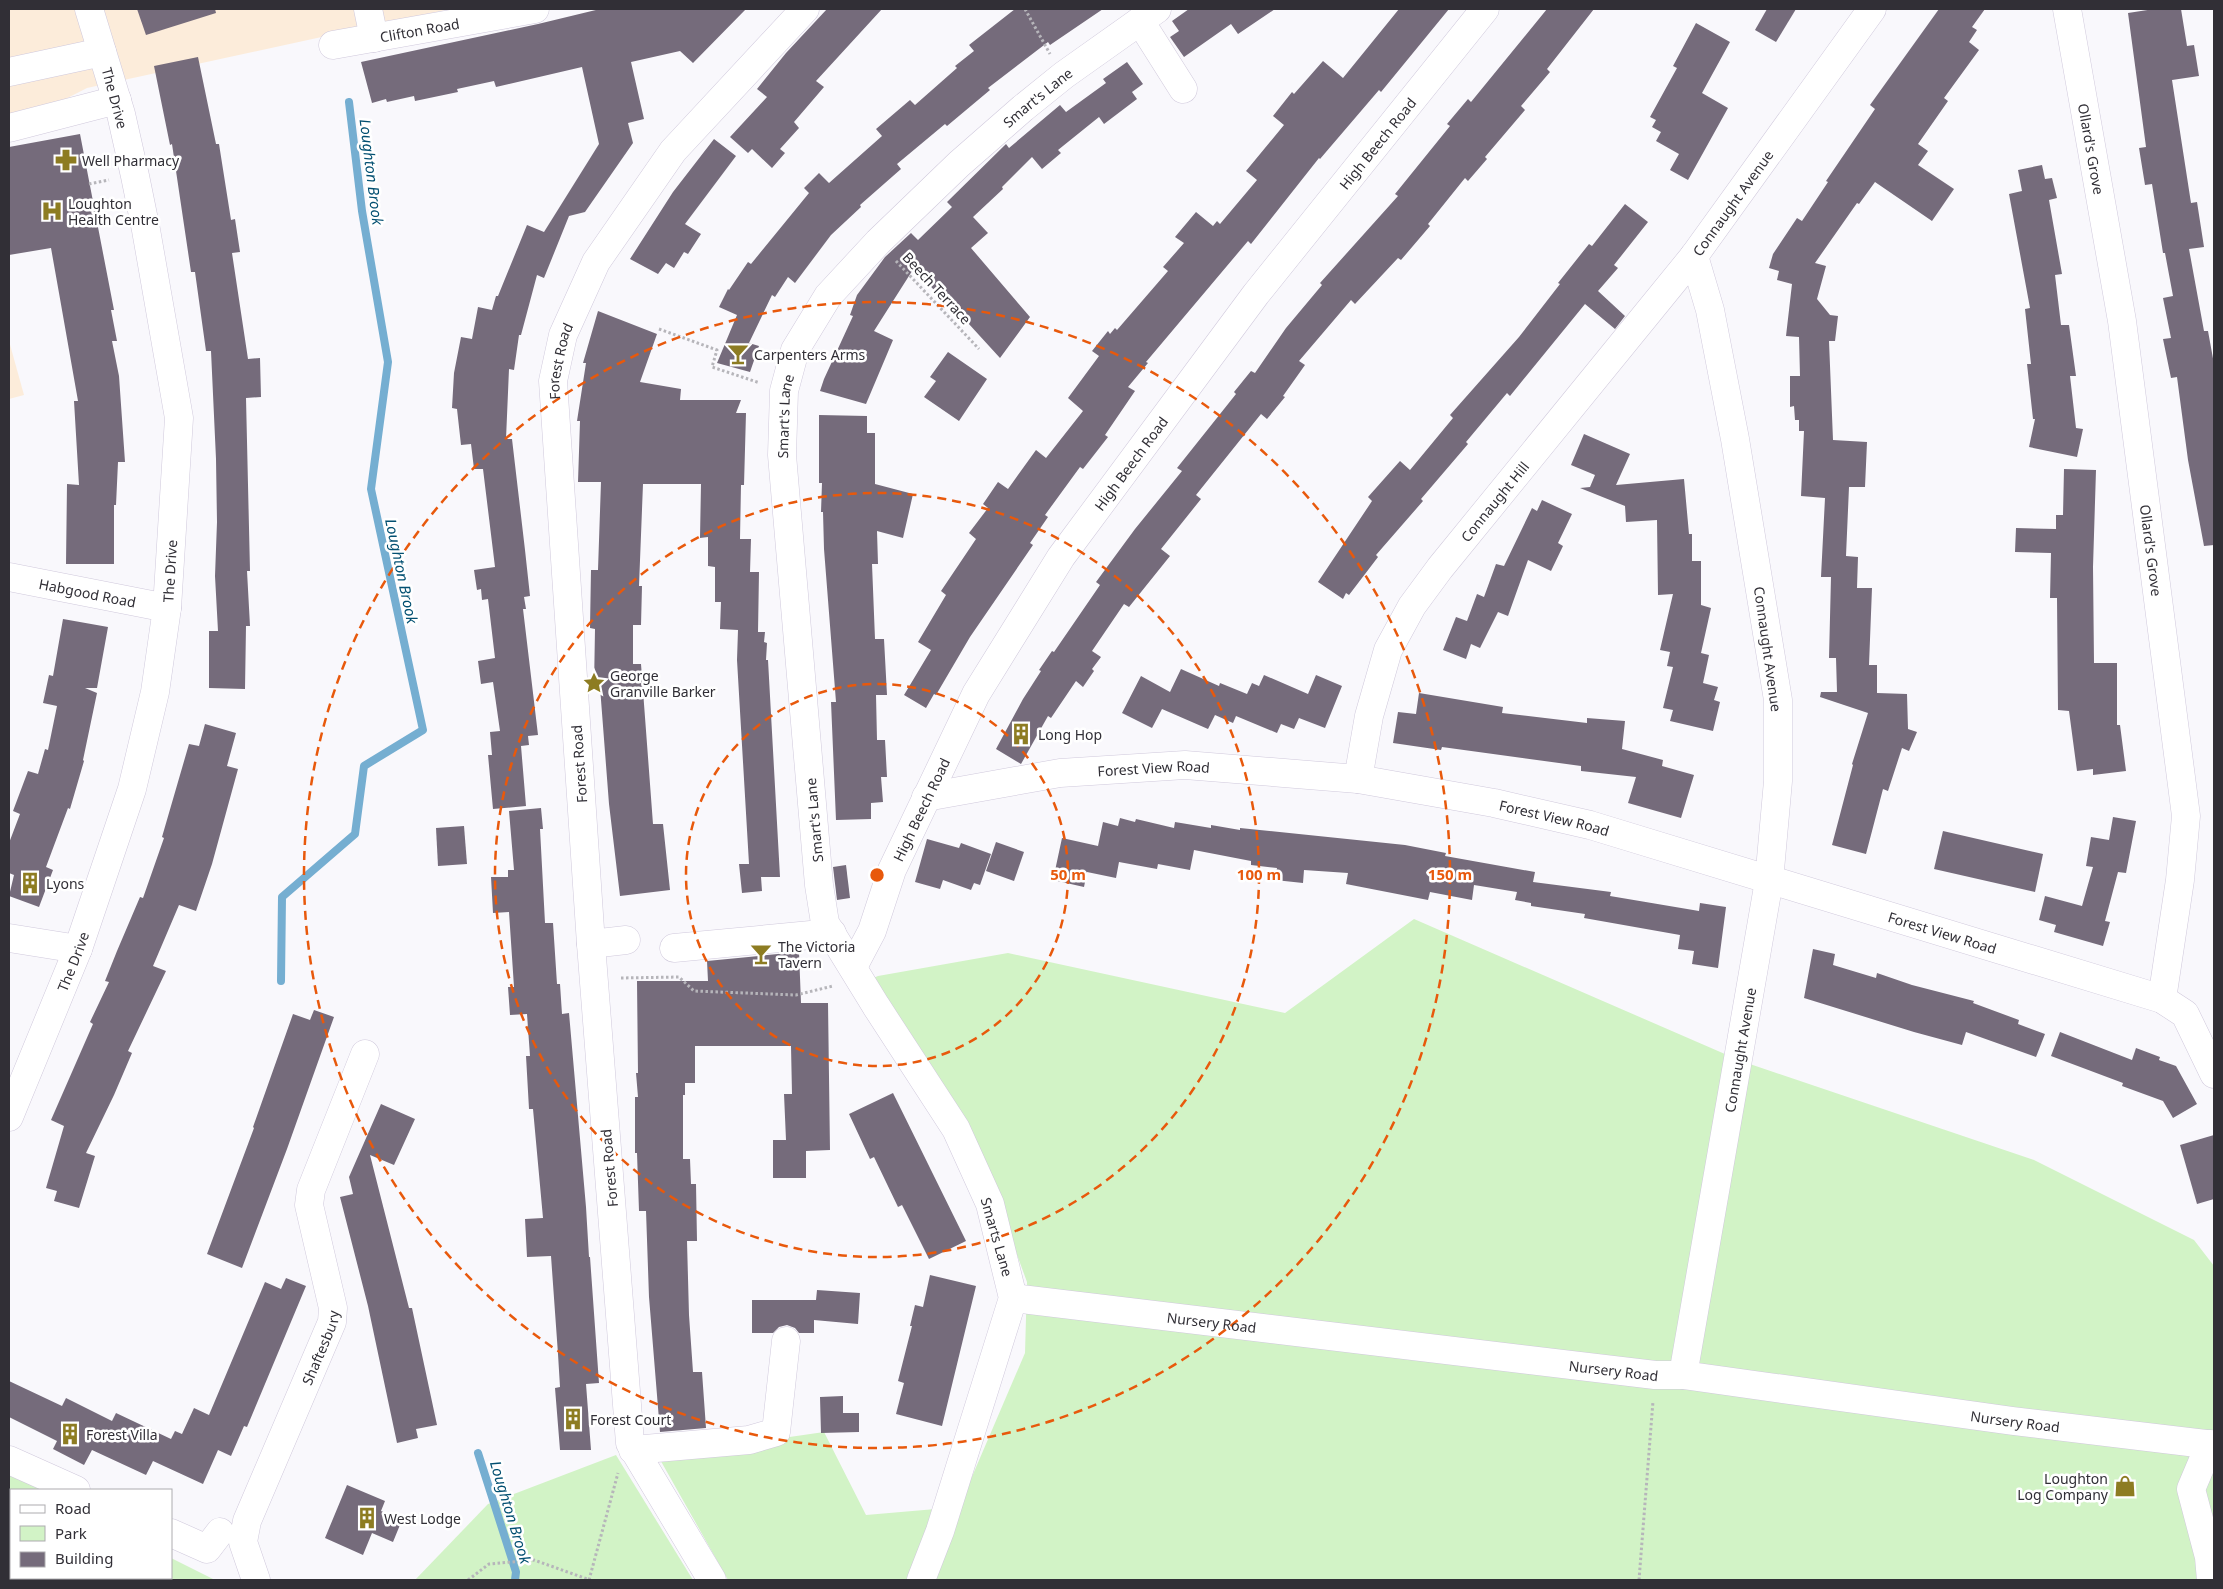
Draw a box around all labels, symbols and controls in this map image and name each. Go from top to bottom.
street label: Clifton Road [378,13,461,46]
street label: Smart's Lane [999,63,1076,131]
street label: The Drive [98,65,132,131]
street label: High Beech Road [1335,93,1420,193]
street label: Ollard's Grove [2074,102,2109,196]
water label: Loughton Brook [356,118,388,227]
street label: Connaught Avenue [1688,146,1777,259]
pharmacy icon: Well Pharmacy [53,147,79,173]
place label: Well Pharmacy [82,151,180,170]
place label: Loughton Health Centre [68,194,159,229]
hospital icon: Loughton Health Centre [39,198,65,224]
street label: Beech Terrace [899,248,976,328]
street label: Forest Road [543,320,577,400]
bar icon: Carpenters Arms [725,341,751,367]
place label: Carpenters Arms [754,345,866,364]
street label: Smart's Lane [772,372,798,459]
street label: High Beech Road [1089,412,1172,514]
street label: Connaught Hill [1456,457,1533,545]
street label: Ollard's Grove [2136,503,2167,597]
water label: Loughton Brook [381,517,423,626]
street label: The Drive [158,539,181,603]
street label: Habgood Road [37,574,138,611]
street label: Connaught Avenue [1750,585,1786,713]
place label: George Granville Barker [610,666,716,701]
place icon: George Granville Barker [581,670,607,696]
building icon: Long Hop [1008,721,1034,747]
street label: Forest Road [567,724,591,804]
place label: Long Hop [1038,725,1102,744]
street label: High Beech Road [888,755,954,864]
street label: Forest View Road [1097,756,1211,780]
street label: Smart's Lane [801,777,827,863]
street label: Forest View Road [1497,795,1612,840]
text: 50 m [1050,864,1086,884]
text: 100 m [1237,864,1281,884]
text: 150 m [1428,864,1472,884]
centre of rings [868,866,886,884]
building icon: Lyons [17,870,43,896]
place label: Lyons [46,874,85,893]
street label: Forest View Road [1886,907,1999,958]
street label: The Drive [52,929,93,994]
place label: The Victoria Tavern [778,937,855,972]
bar icon: The Victoria Tavern [748,941,774,967]
street label: Connaught Avenue [1719,986,1760,1114]
street label: Forest Road [596,1128,622,1208]
street label: Smarts Lane [977,1195,1017,1279]
street label: Nursery Road [1166,1307,1257,1337]
street label: Shaftesbury [297,1309,342,1388]
street label: Nursery Road [1568,1355,1659,1385]
building icon: Forest Court [560,1406,586,1432]
street label: Nursery Road [1969,1406,2061,1436]
place label: Forest Court [590,1410,671,1429]
building icon: Forest Villa [57,1421,83,1447]
place label: Forest Villa [86,1425,158,1444]
water label: Loughton Brook [486,1458,536,1566]
place label: Loughton Log Company [2017,1469,2109,1504]
shop icon: Loughton Log Company [2112,1473,2138,1499]
legend [10,1489,172,1579]
text: Road [55,1498,91,1518]
building icon: West Lodge [354,1505,380,1531]
place label: West Lodge [384,1509,461,1528]
text: Park [55,1523,87,1543]
text: Building [55,1548,113,1568]

